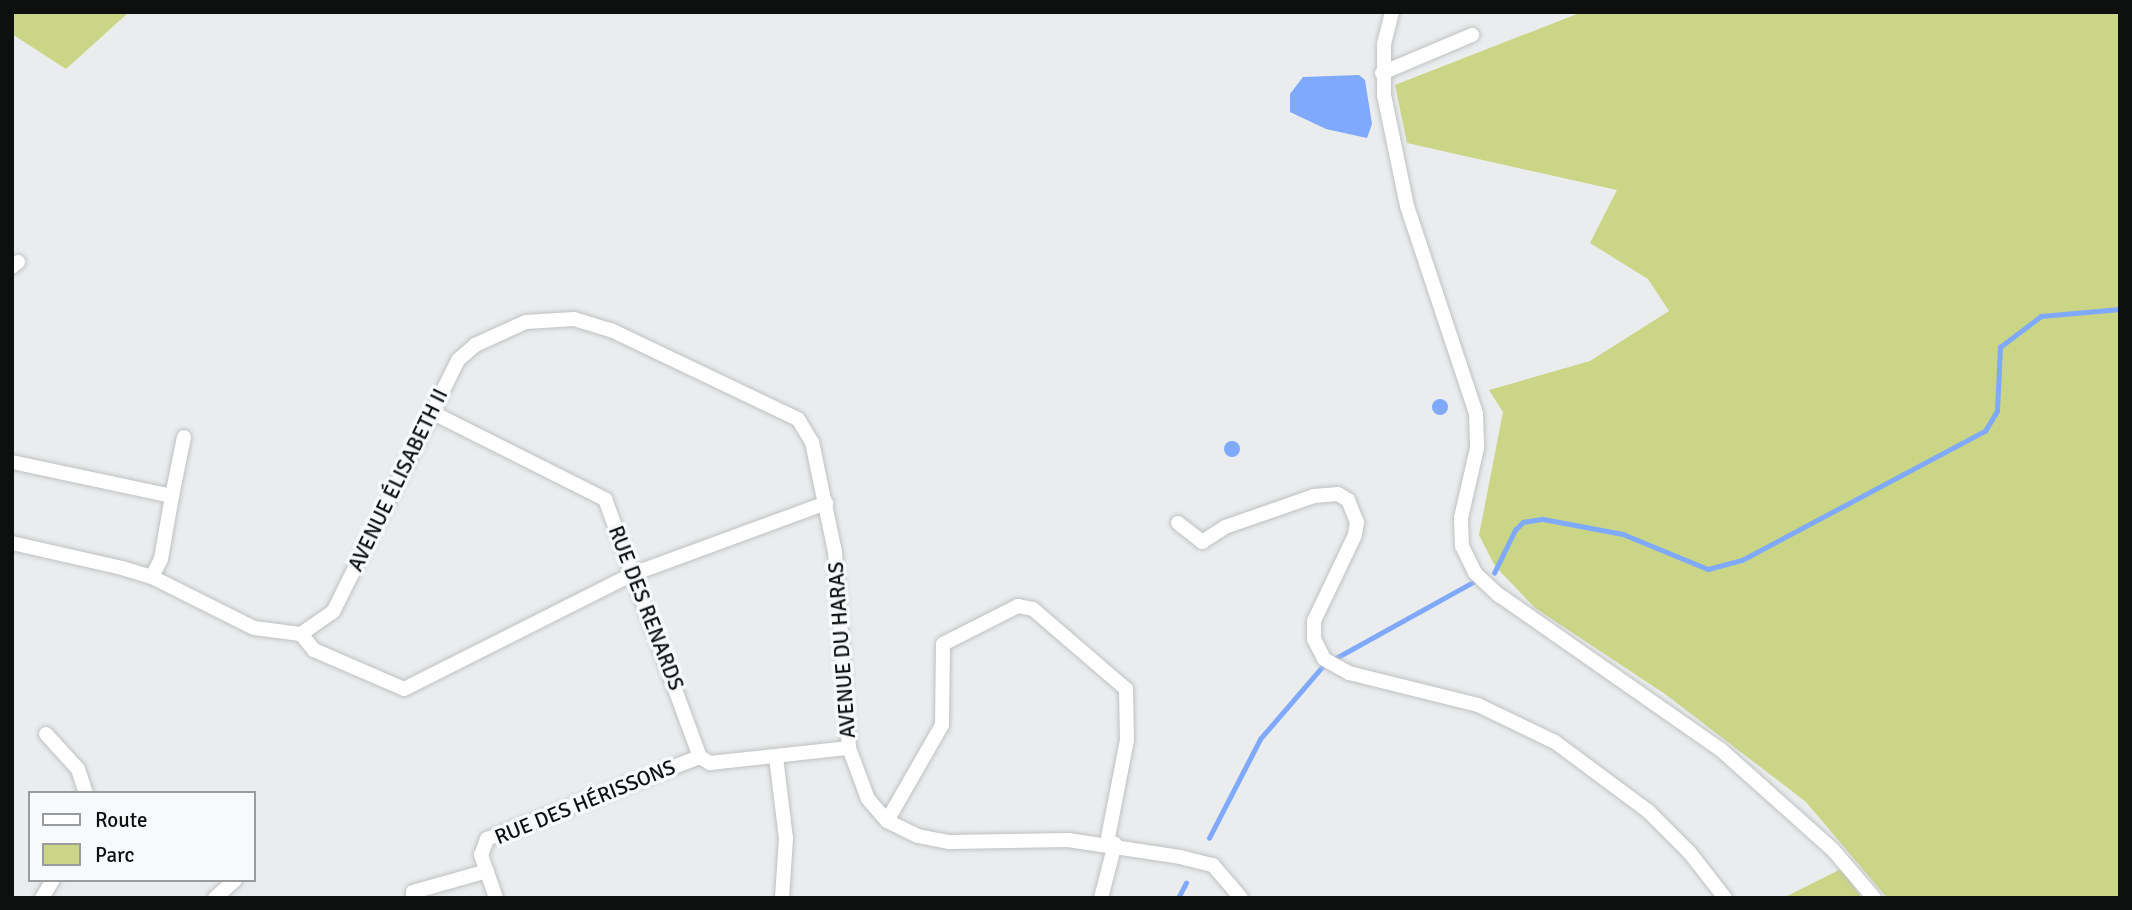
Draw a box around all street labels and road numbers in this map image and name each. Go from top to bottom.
street label: AVENUE ÉLISABETH II [343,385,453,575]
street label: RUE DES RENARDS [603,522,689,694]
street label: AVENUE DU HARAS [823,561,861,739]
street label: RUE DES HÉRISSONS [491,754,679,850]

